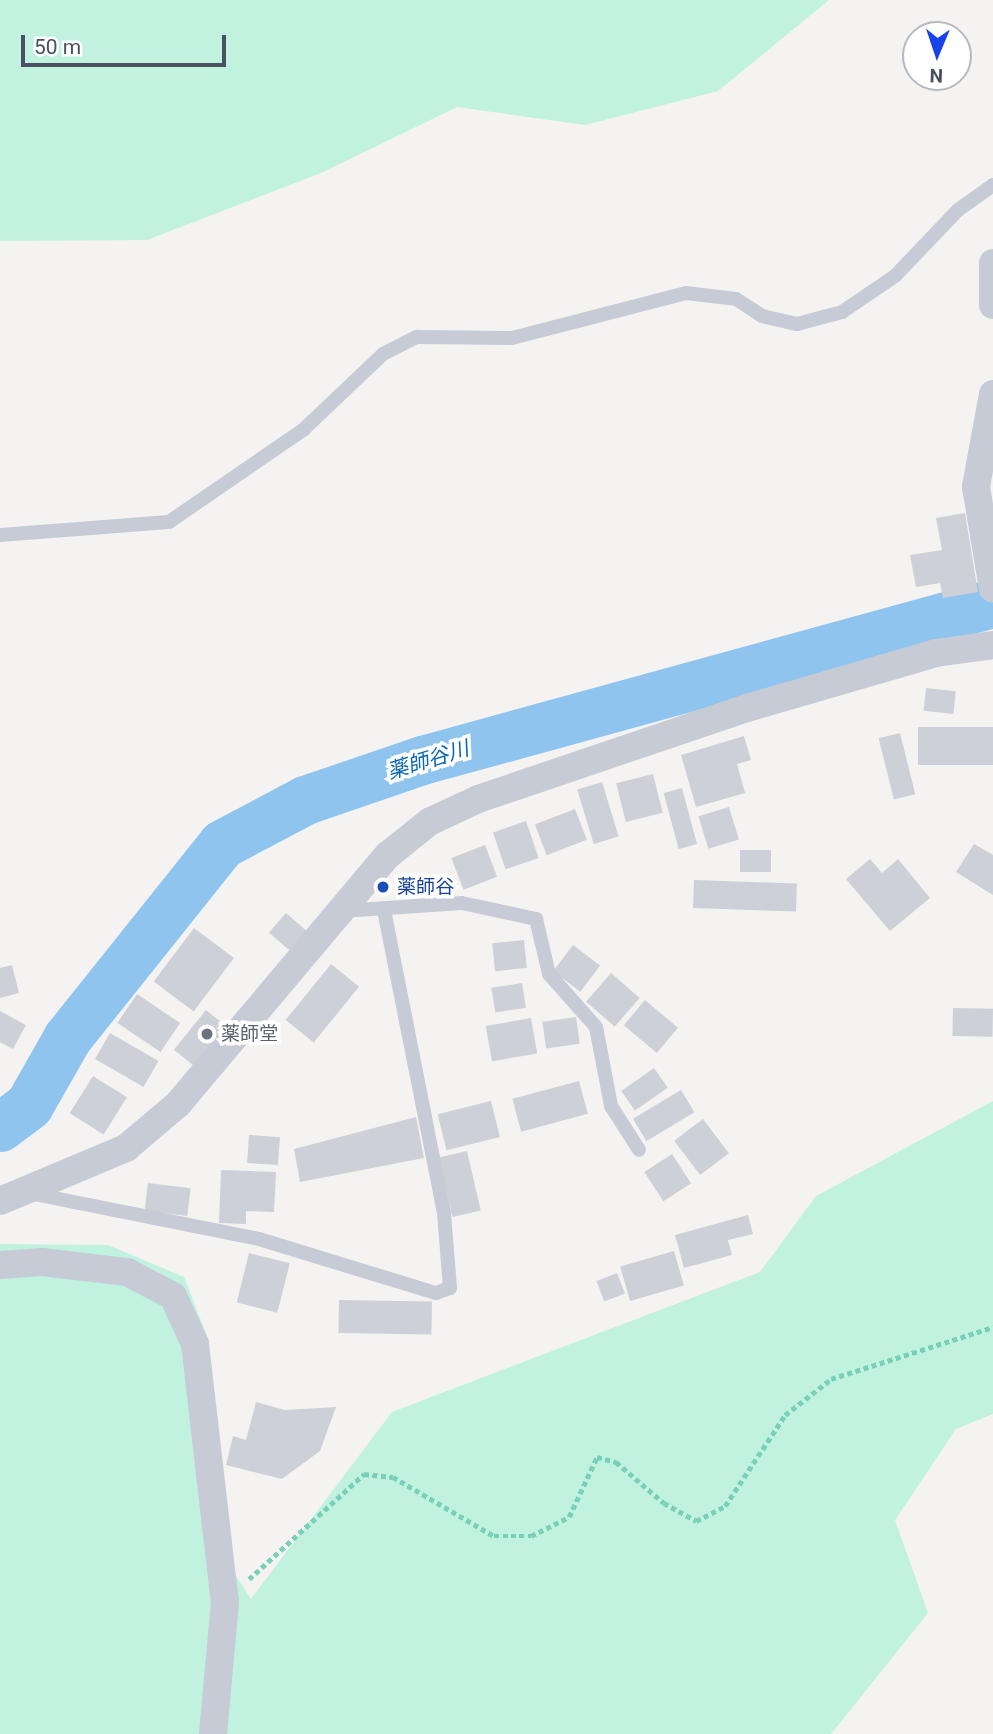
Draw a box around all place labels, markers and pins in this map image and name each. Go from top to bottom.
place label: 薬師谷 [397,876,454,898]
marker: 薬師谷 [375,879,391,895]
place label: 薬師堂 [221,1023,278,1045]
marker: 薬師堂 [199,1026,215,1042]

